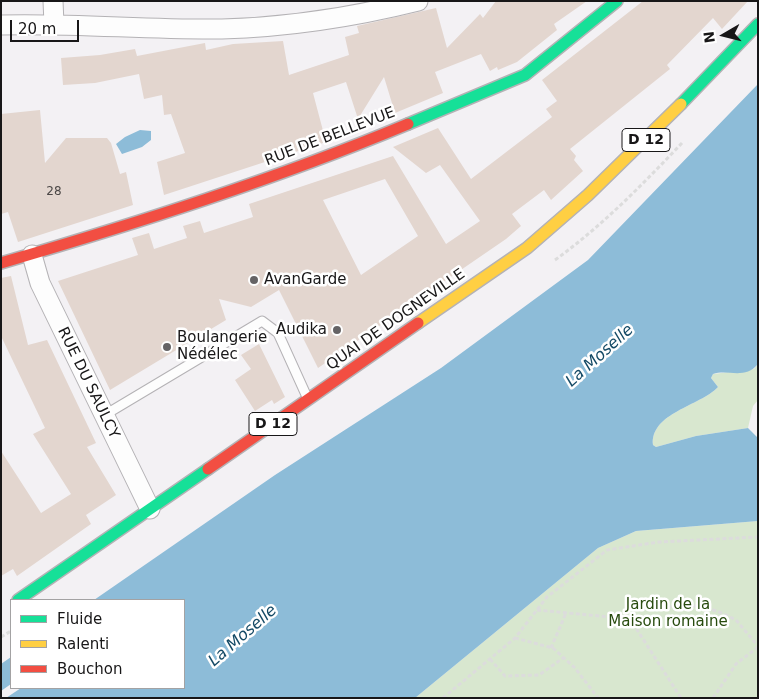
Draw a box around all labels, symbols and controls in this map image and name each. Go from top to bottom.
scale bar [12,10,81,42]
north arrow [699,10,749,60]
text: 20 m [18,20,56,38]
text: N [700,30,718,44]
street label: RUE DE BELLEVUE [262,104,398,170]
road number: D 12 [622,128,670,152]
house number: 28 [46,185,62,199]
street label: QUAI DE DOGNEVILLE [323,265,469,375]
place label: AvanGarde [264,271,346,289]
marker: AvanGarde [248,274,260,286]
place label: Audika [276,321,327,339]
water label: La Moselle [562,321,638,391]
street label: RUE DU SAULCY [53,324,123,442]
marker: Audika [331,324,343,336]
place label: Boulangerie Nédélec [177,329,267,364]
marker: Boulangerie Nédélec [161,341,173,353]
road number: D 12 [249,412,297,436]
park label: Jardin de la Maison romaine [608,596,728,631]
legend [10,599,185,689]
water label: La Moselle [205,601,281,671]
text: Fluide [57,610,102,628]
text: Ralenti [57,635,109,653]
text: Bouchon [57,660,122,678]

